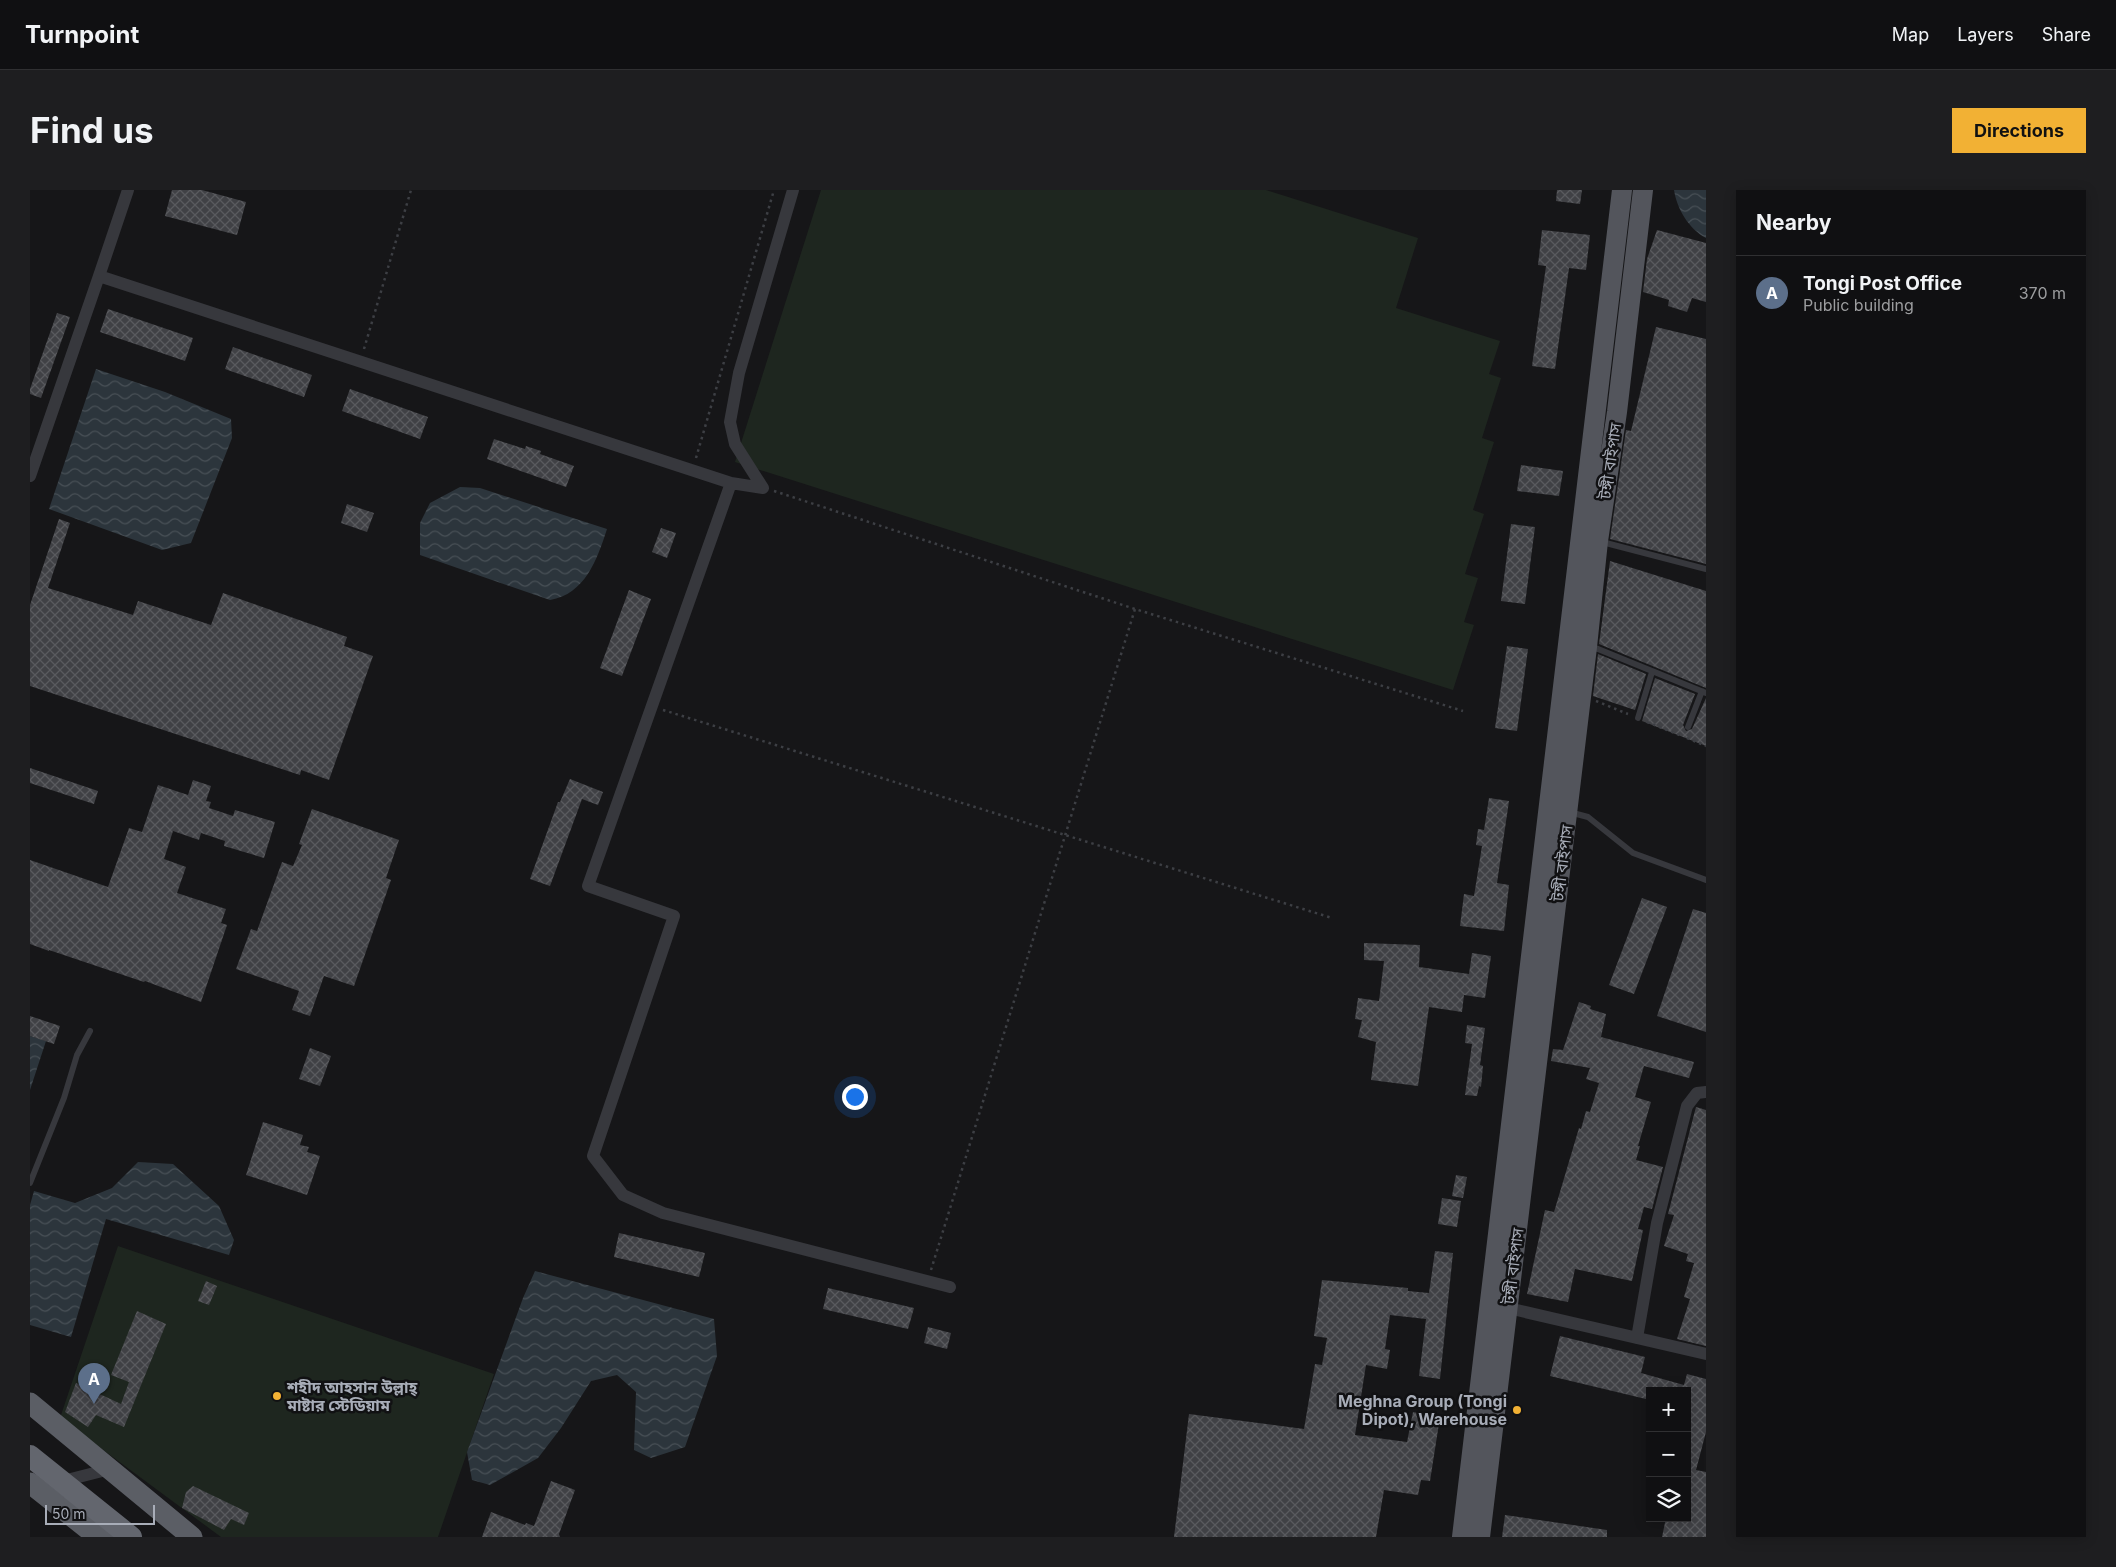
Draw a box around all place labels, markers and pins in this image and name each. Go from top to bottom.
pin: A [78,1363,110,1404]
place label: শহীদ আহসান উল্লাহ্‌ মাষ্টার স্টেডিয়াম [286,1377,417,1415]
marker: শহীদ আহসান উল্লাহ্‌ মাষ্টার স্টেডিয়াম [271,1390,283,1402]
place label: Meghna Group (Tongi Dipot), Warehouse [1338,1391,1507,1429]
marker: Meghna Group (Tongi Dipot), Warehouse [1511,1404,1523,1416]

